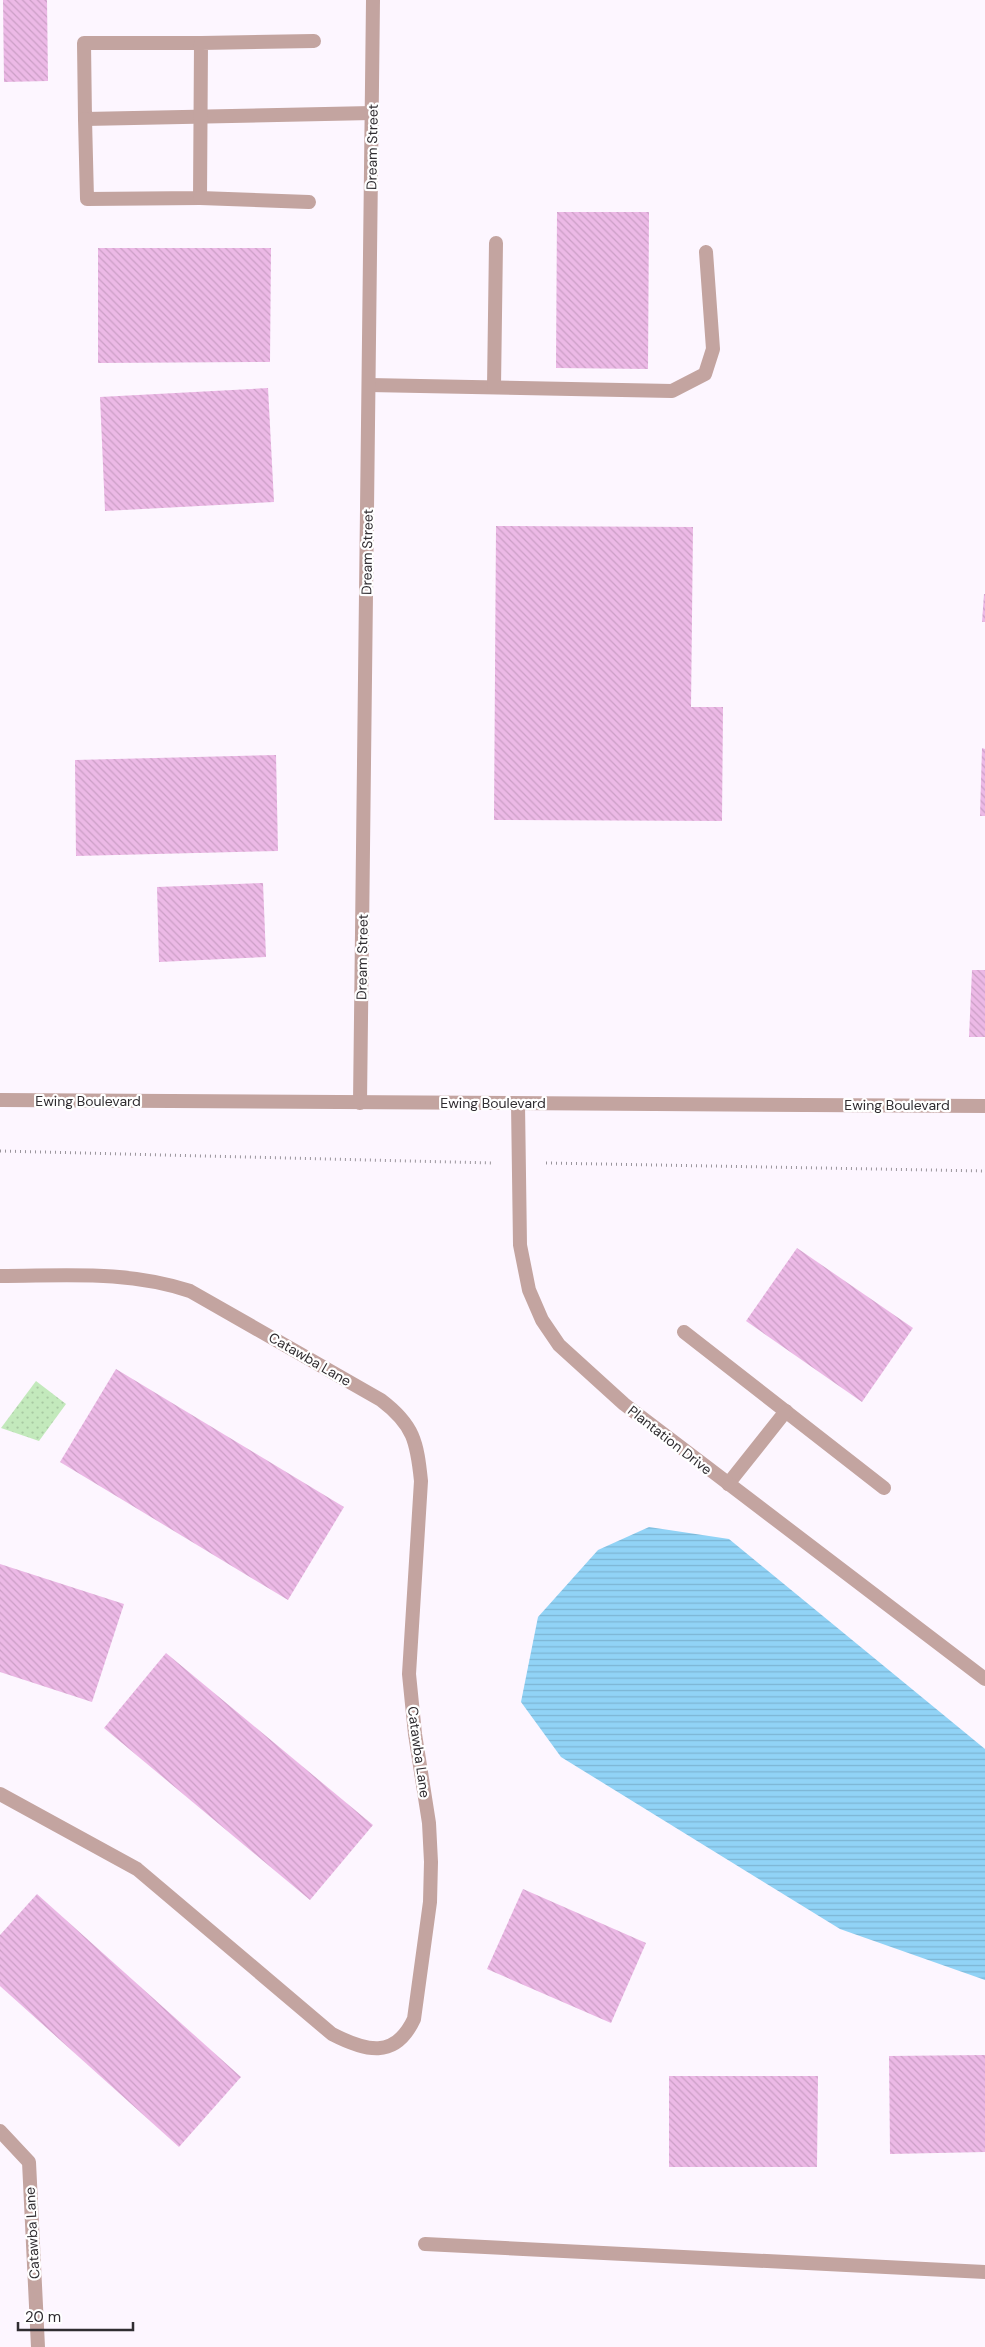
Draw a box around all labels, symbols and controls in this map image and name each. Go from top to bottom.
street label: Dream Street [362,104,382,190]
street label: Dream Street [357,509,377,595]
street label: Dream Street [352,914,372,1000]
street label: Ewing Boulevard [35,1092,141,1110]
street label: Ewing Boulevard [440,1094,546,1112]
street label: Ewing Boulevard [844,1096,950,1114]
street label: Catawba Lane [266,1328,354,1390]
street label: Plantation Drive [624,1402,716,1478]
street label: Catawba Lane [404,1705,434,1799]
street label: Catawba Lane [21,2186,43,2280]
scale bar [18,2300,132,2332]
text: 20 m [25,2307,61,2327]

